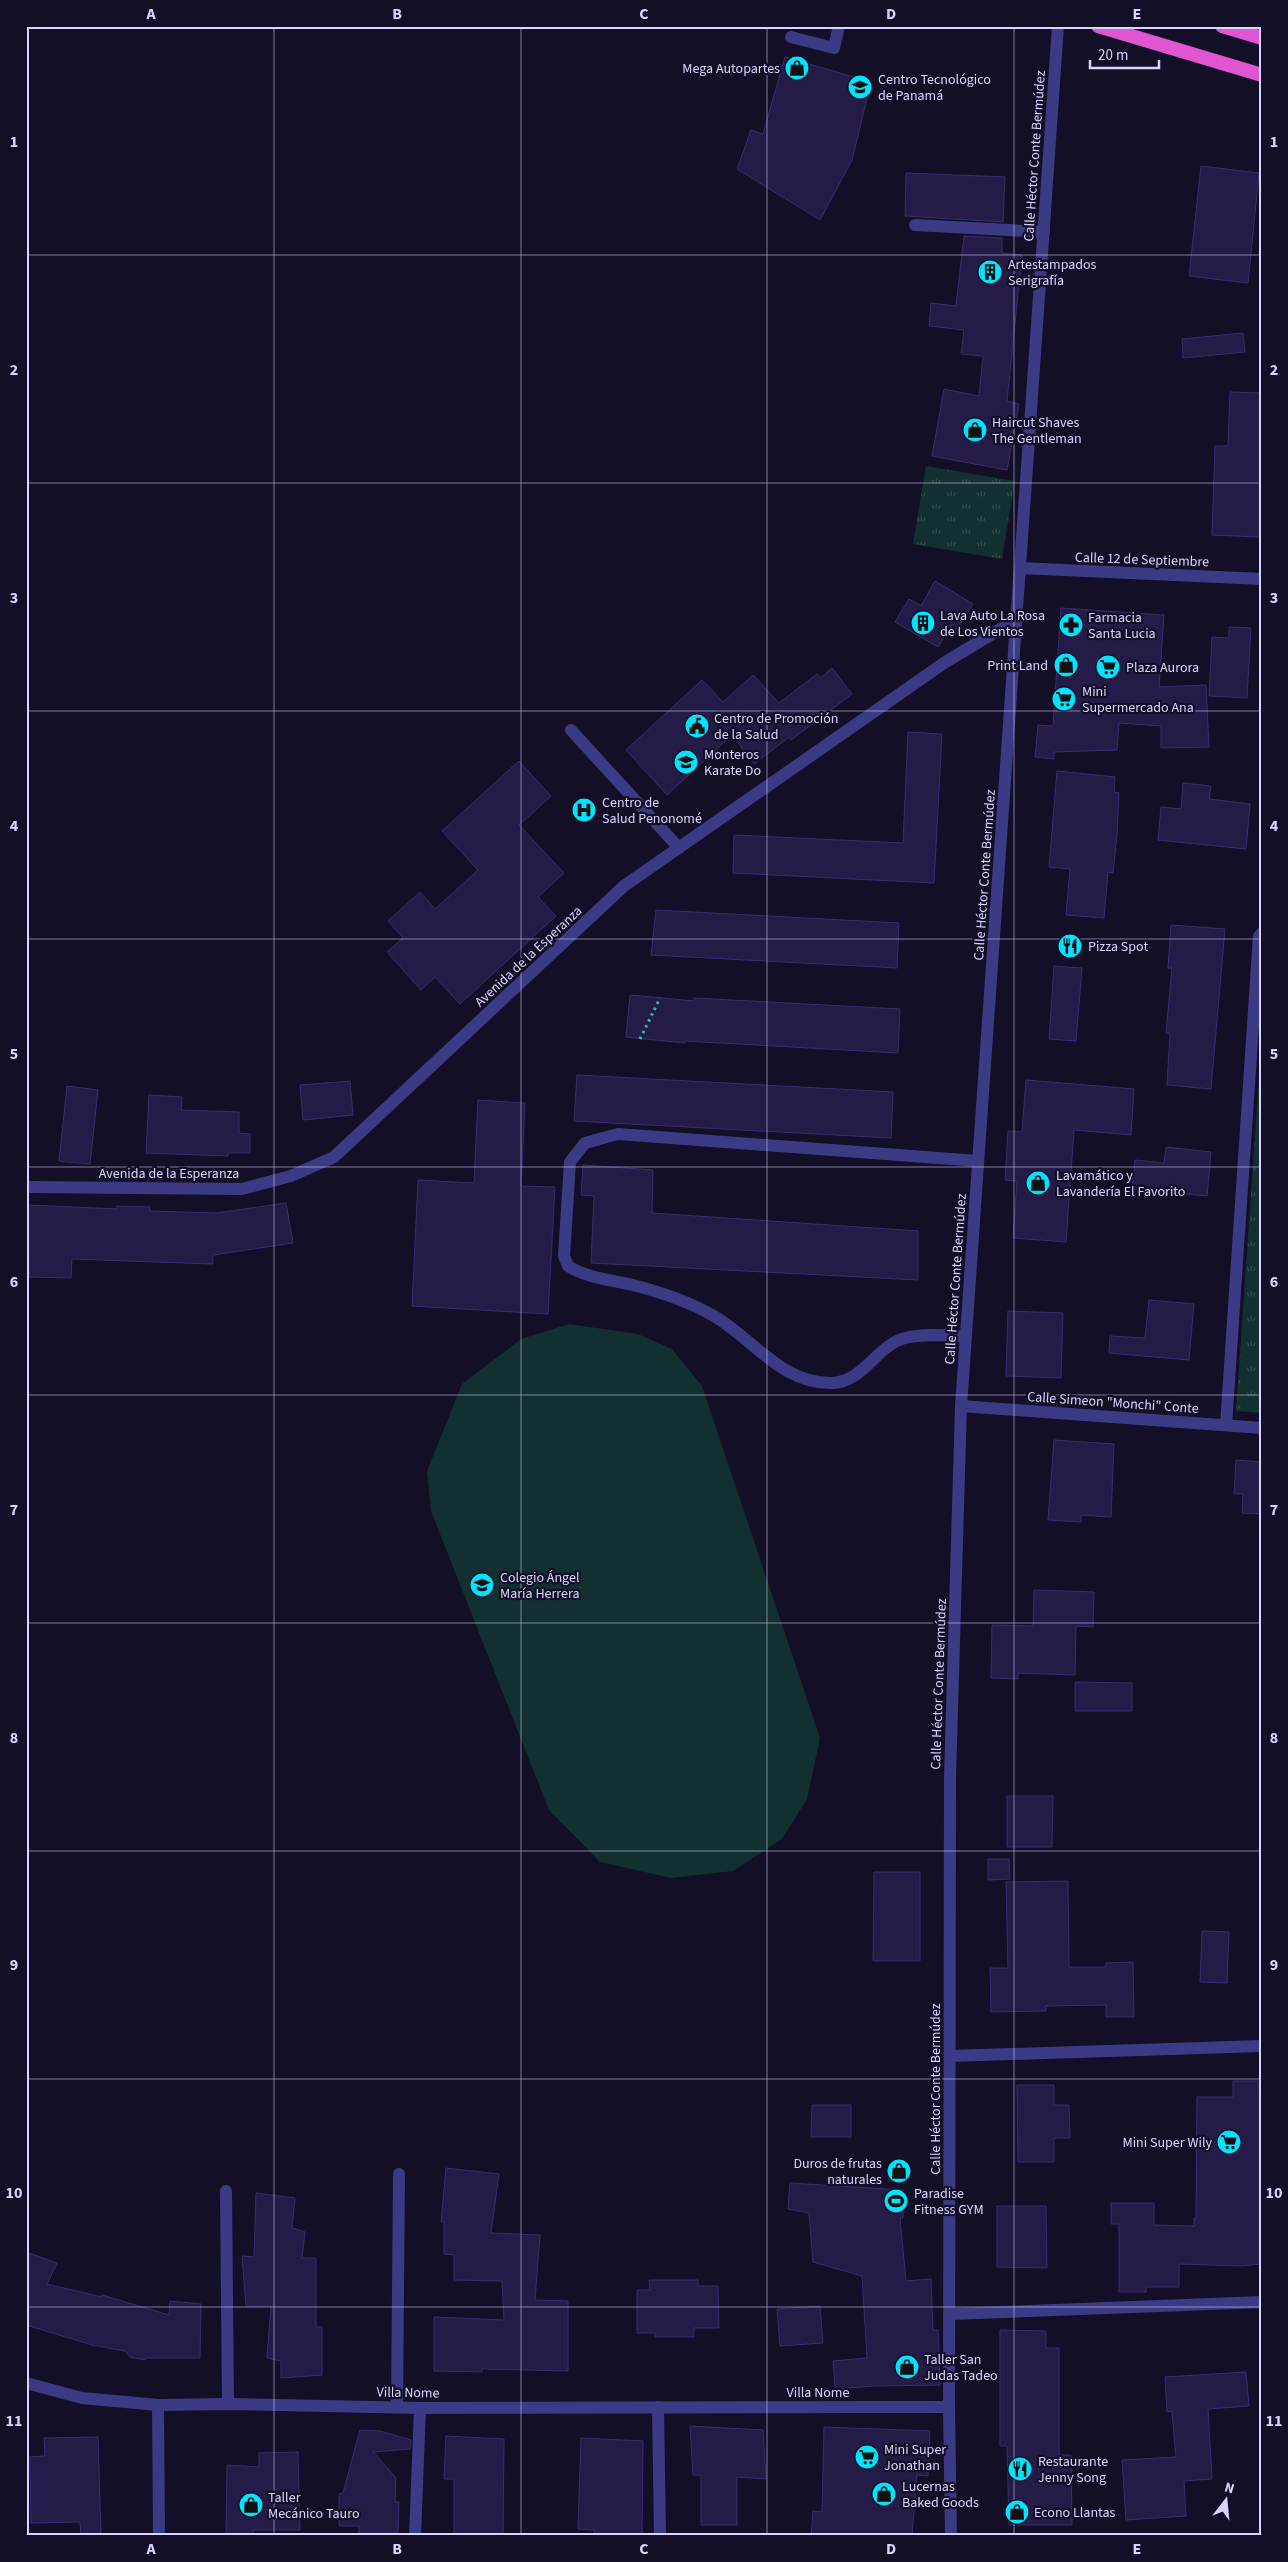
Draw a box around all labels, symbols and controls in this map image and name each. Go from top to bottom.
text: A [145,3,156,25]
text: B [392,3,402,25]
text: C [639,3,649,25]
text: D [886,3,896,25]
text: E [1133,3,1141,25]
scale bar [1090,38,1159,70]
text: 20 m [1098,45,1128,66]
shop icon: Mega Autopartes [784,55,810,81]
place label: Mega Autopartes [682,59,780,79]
place label: Centro Tecnológico de Panamá [878,70,991,106]
street label: Calle Héctor Conte Bermúdez [1019,70,1051,242]
school or university icon: Centro Tecnológico de Panamá [847,74,873,100]
text: 1 [10,131,18,153]
text: 1 [1270,131,1278,153]
place label: Artestampados Serigrafía [1008,255,1097,291]
building icon: Artestampados Serigrafía [977,259,1003,285]
text: 2 [10,359,18,381]
text: 2 [1270,359,1278,381]
place label: Haircut Shaves The Gentleman [992,413,1082,449]
shop icon: Haircut Shaves The Gentleman [962,417,988,443]
street label: Calle 12 de Septiembre [1075,548,1209,572]
text: 3 [10,587,18,609]
text: 3 [1270,587,1278,609]
place label: Lava Auto La Rosa de Los Vientos [940,606,1045,642]
place label: Farmacia Santa Lucia [1088,608,1156,644]
building icon: Lava Auto La Rosa de Los Vientos [910,610,936,636]
pharmacy icon: Farmacia Santa Lucia [1058,612,1084,638]
shop icon: Print Land [1053,652,1079,678]
supermarket icon: Plaza Aurora [1095,654,1121,680]
place label: Print Land [987,656,1048,676]
place label: Plaza Aurora [1126,658,1199,678]
place label: Mini Supermercado Ana [1082,682,1194,718]
supermarket icon: Mini Supermercado Ana [1051,686,1077,712]
place label: Centro de Promoción de la Salud [714,709,838,745]
public building icon: Centro de Promoción de la Salud [684,713,710,739]
place label: Monteros Karate Do [704,745,761,781]
school or university icon: Monteros Karate Do [673,749,699,775]
street label: Calle Héctor Conte Bermúdez [969,789,1001,961]
place label: Centro de Salud Penonomé [602,793,702,829]
hospital icon: Centro de Salud Penonomé [571,797,597,823]
text: 4 [10,815,19,837]
text: 4 [1270,815,1279,837]
street label: Avenida de la Esperanza [470,902,587,1012]
restaurant icon: Pizza Spot [1057,933,1083,959]
place label: Pizza Spot [1088,937,1148,957]
text: 5 [10,1043,18,1065]
text: 5 [1270,1043,1278,1065]
street label: Avenida de la Esperanza [99,1164,239,1184]
place label: Lavamático y Lavandería El Favorito [1056,1166,1185,1202]
shop icon: Lavamático y Lavandería El Favorito [1025,1170,1051,1196]
street label: Calle Héctor Conte Bermúdez [940,1193,972,1365]
text: 6 [10,1271,18,1293]
text: 6 [1270,1271,1278,1293]
street label: Calle Simeon "Monchi" Conte [1027,1387,1199,1419]
text: 7 [10,1499,18,1521]
text: 7 [1270,1499,1278,1521]
place label: Colegio Ángel María Herrera [500,1568,580,1604]
school or university icon: Colegio Ángel María Herrera [469,1572,495,1598]
street label: Calle Héctor Conte Bermúdez [926,1598,952,1770]
text: 8 [10,1727,18,1749]
text: 8 [1270,1727,1278,1749]
text: 9 [10,1954,18,1976]
text: 9 [1270,1954,1278,1976]
street label: Calle Héctor Conte Bermúdez [926,2003,946,2175]
supermarket icon: Mini Super Wily [1216,2129,1242,2155]
place label: Mini Super Wily [1122,2133,1212,2153]
place label: Duros de frutas naturales [793,2154,882,2190]
shop icon: Duros de frutas naturales [886,2158,912,2184]
text: 10 [6,2182,22,2204]
text: 10 [1266,2182,1282,2204]
place label: Paradise Fitness GYM [914,2184,984,2220]
sports icon: Paradise Fitness GYM [883,2188,909,2214]
place label: Taller San Judas Tadeo [924,2350,998,2386]
shop icon: Taller San Judas Tadeo [894,2354,920,2380]
street label: Villa Nome [376,2382,440,2404]
street label: Villa Nome [787,2383,849,2403]
text: 11 [6,2410,22,2432]
text: 11 [1266,2410,1282,2432]
place label: Mini Super Jonathan [884,2440,946,2476]
supermarket icon: Mini Super Jonathan [854,2444,880,2470]
place label: Restaurante Jenny Song [1038,2452,1108,2488]
restaurant icon: Restaurante Jenny Song [1007,2456,1033,2482]
north arrow [1200,2474,1250,2524]
place label: Lucernas Baked Goods [902,2477,979,2513]
text: N [1222,2478,1237,2499]
shop icon: Lucernas Baked Goods [871,2481,897,2507]
place label: Taller Mecánico Tauro [268,2488,359,2524]
shop icon: Taller Mecánico Tauro [238,2492,264,2518]
shop icon: Econo Llantas [1004,2499,1030,2525]
place label: Econo Llantas [1034,2503,1116,2523]
text: A [145,2538,156,2560]
text: B [392,2538,402,2560]
text: C [639,2538,649,2560]
text: D [886,2538,896,2560]
text: E [1133,2538,1141,2560]

